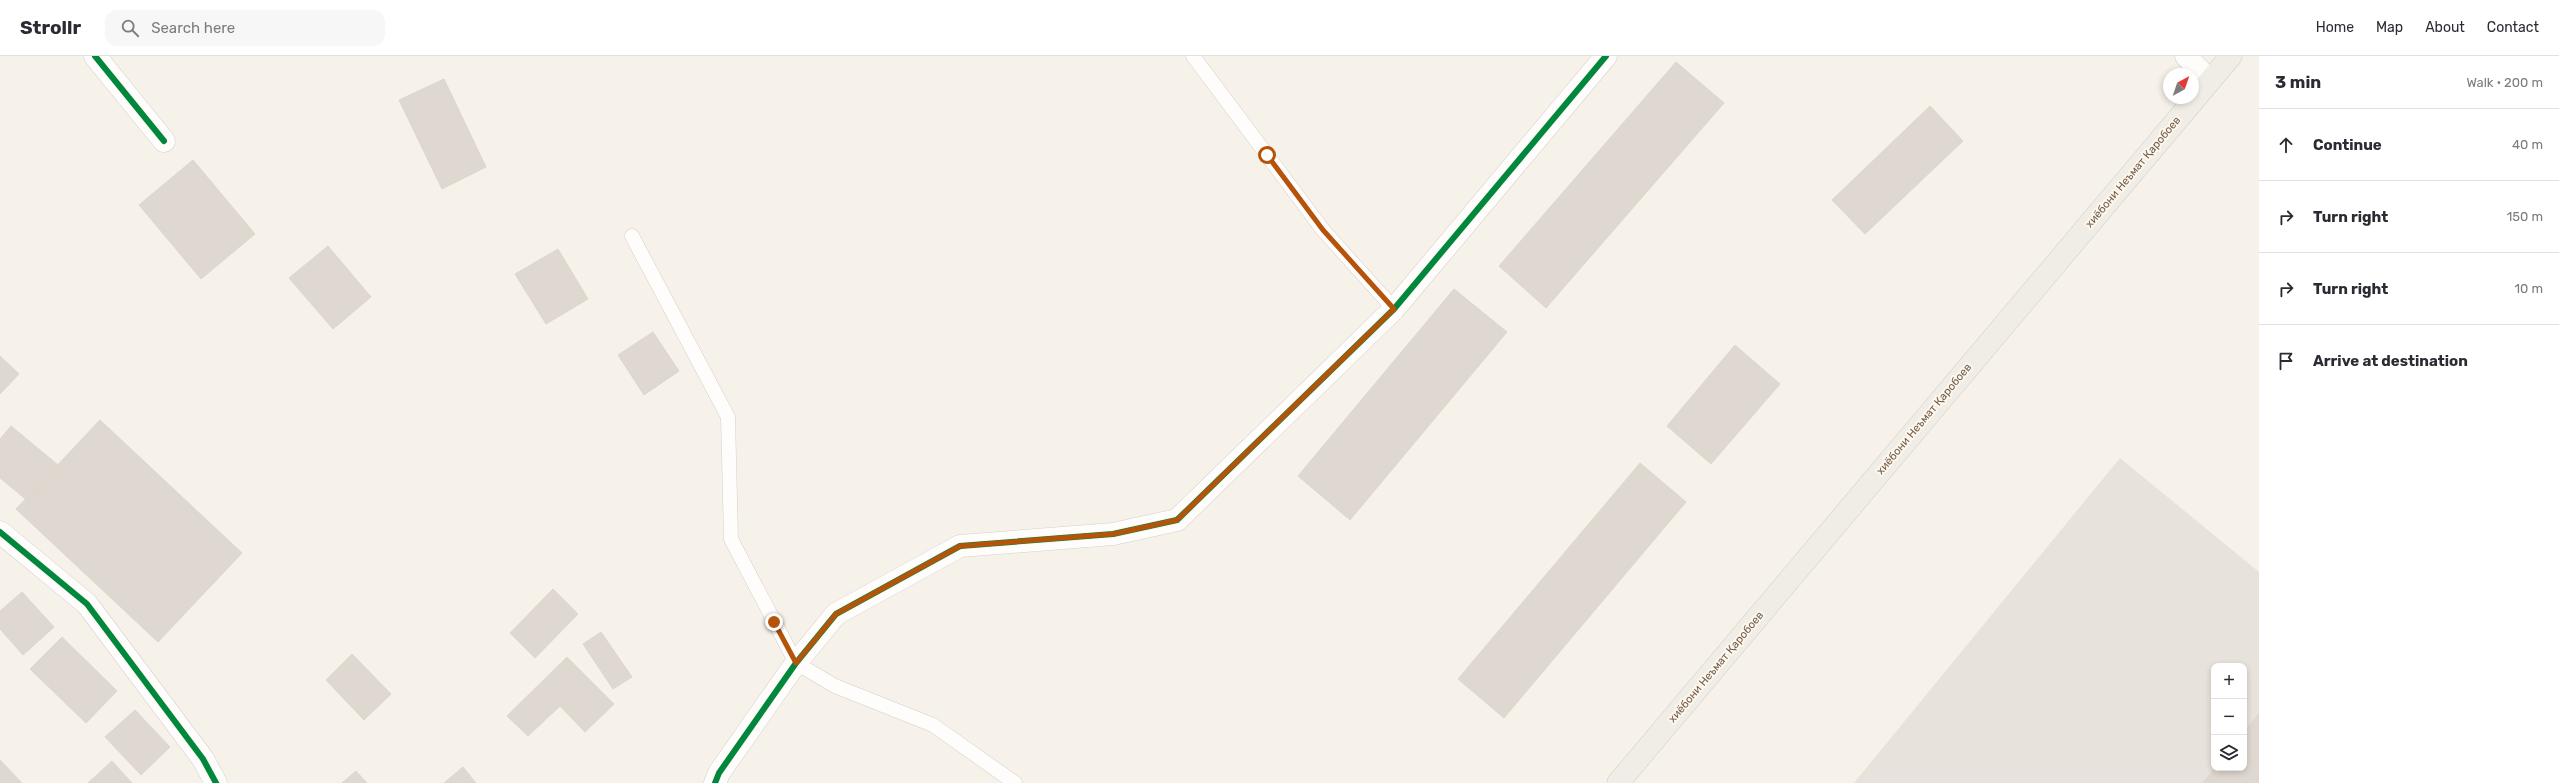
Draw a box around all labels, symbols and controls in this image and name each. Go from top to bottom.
search box [105,10,385,46]
text: Strollr [20,16,81,39]
icon: search [119,17,141,39]
text: Search here [151,19,235,37]
text: Home [2316,19,2354,36]
text: Map [2376,19,2403,36]
text: About [2425,19,2465,36]
text: Contact [2487,19,2539,36]
north arrow [2163,68,2199,104]
text: 3 min [2275,72,2321,92]
text: Walk · 200 m [2466,75,2543,90]
street label: хиёбони Неъмат Қаробоев [2083,114,2183,230]
icon: ahead [2275,134,2297,156]
text: Continue [2313,136,2382,154]
text: 40 m [2512,137,2543,152]
route start [1258,146,1276,164]
icon: right [2275,206,2297,228]
text: Turn right [2313,208,2388,226]
text: 150 m [2507,209,2543,224]
icon: right [2275,278,2297,300]
text: Turn right [2313,280,2388,298]
text: 10 m [2514,281,2543,296]
icon: arrive [2275,350,2297,372]
text: Arrive at destination [2313,352,2468,370]
street label: хиёбони Неъмат Қаробоев [1874,361,1974,477]
street label: хиёбони Неъмат Қаробоев [1666,609,1766,725]
route end [765,613,783,631]
map controls [2211,663,2247,771]
button: + [2211,663,2247,699]
button: − [2211,699,2247,735]
button: layers [2211,735,2247,771]

